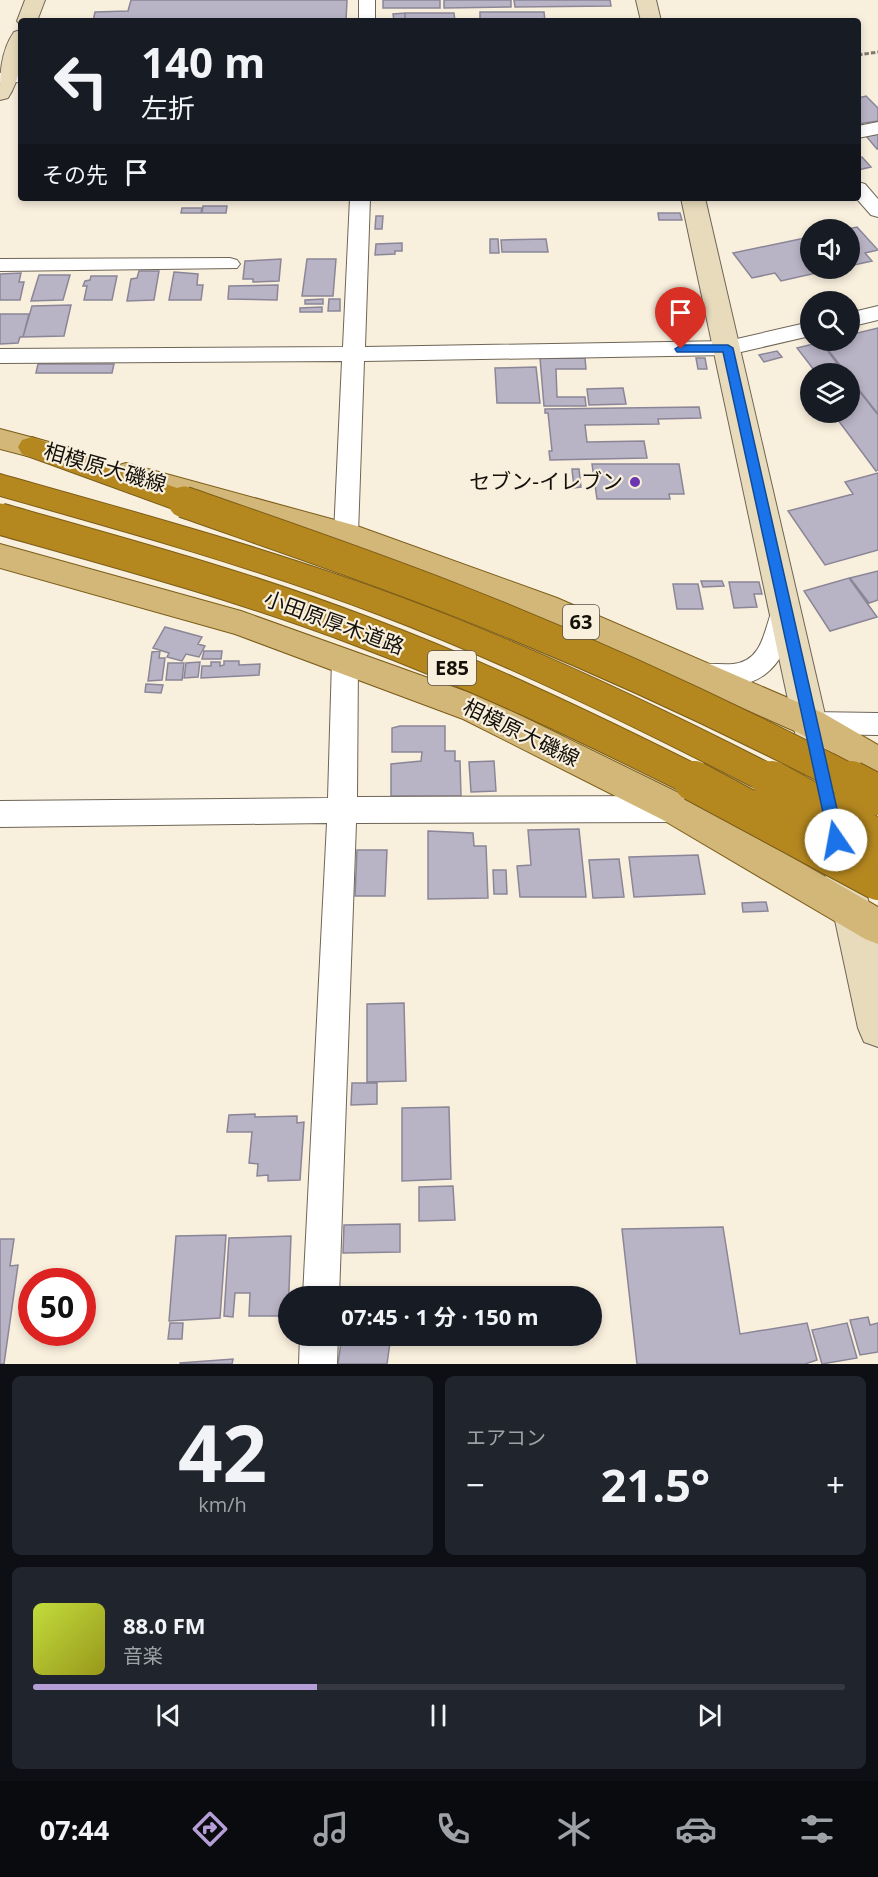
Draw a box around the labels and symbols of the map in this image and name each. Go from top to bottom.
pin [655,287,706,349]
street label: 相模原大磯線 [41,436,170,498]
place label: セブン-イレブン [469,467,623,495]
marker: セブン-イレブン [628,475,642,489]
street label: 小田原厚木道路 [260,584,408,660]
road number: 63 [563,605,599,639]
road number: E85 [428,651,476,685]
street label: 相模原大磯線 [459,692,584,772]
position arrow [804,808,868,872]
speed limit sign: 50 [18,1268,96,1346]

